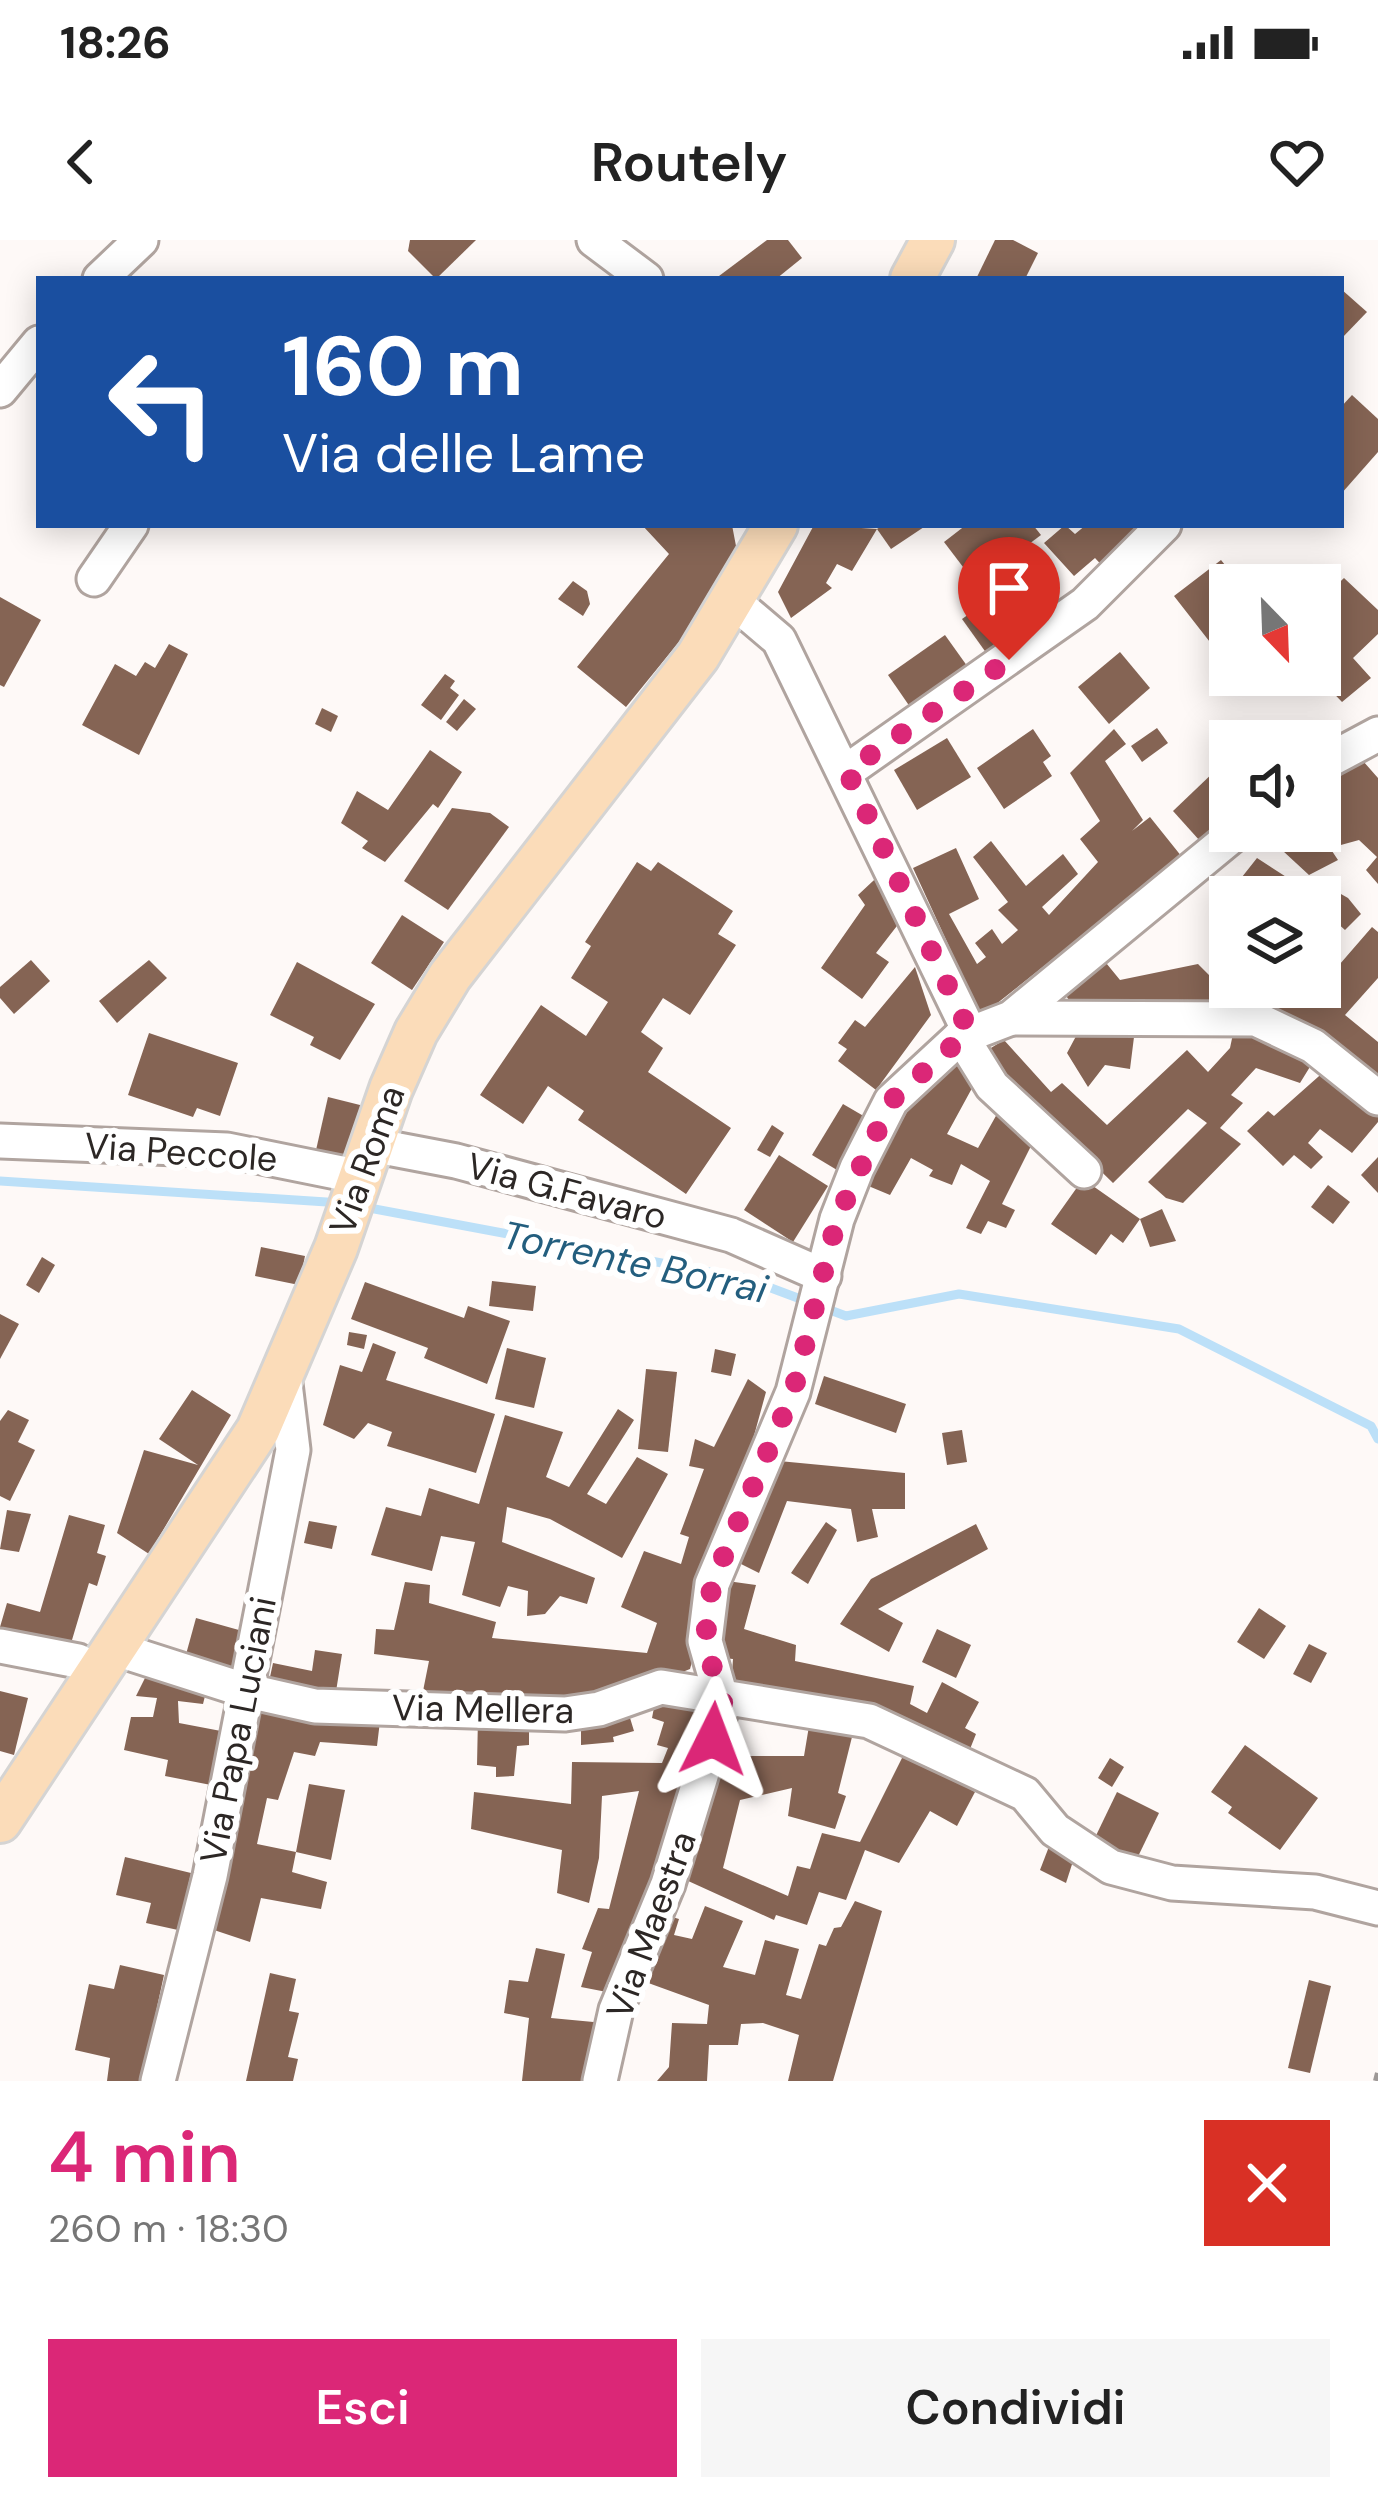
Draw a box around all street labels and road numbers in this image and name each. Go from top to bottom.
street label: Via Roma [318,1079,416,1241]
street label: Via Peccole [83,1122,279,1182]
street label: Via G.Favaro [462,1142,672,1240]
street label: Via Papa Luciani [189,1593,287,1867]
street label: Via Mellera [392,1684,574,1734]
street label: Via Maestra [595,1825,707,2025]

